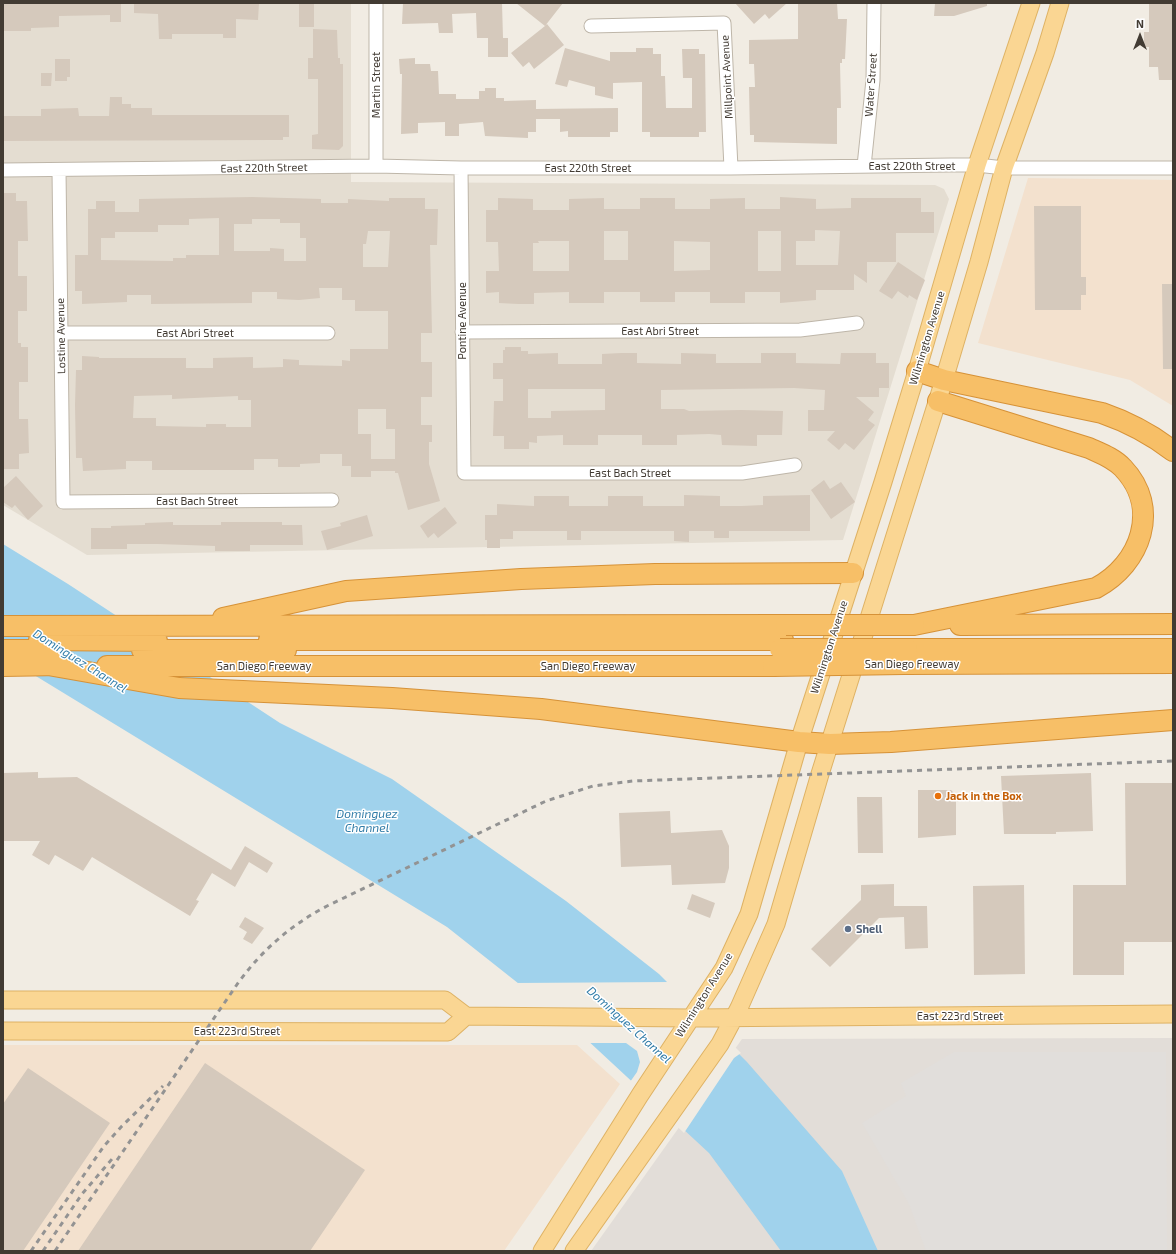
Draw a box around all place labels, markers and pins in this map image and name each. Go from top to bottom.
place label: Jack in the Box [946,789,1022,803]
marker: Jack in the Box [933,791,943,801]
place label: Shell [856,922,882,936]
marker: Shell [843,924,853,934]

